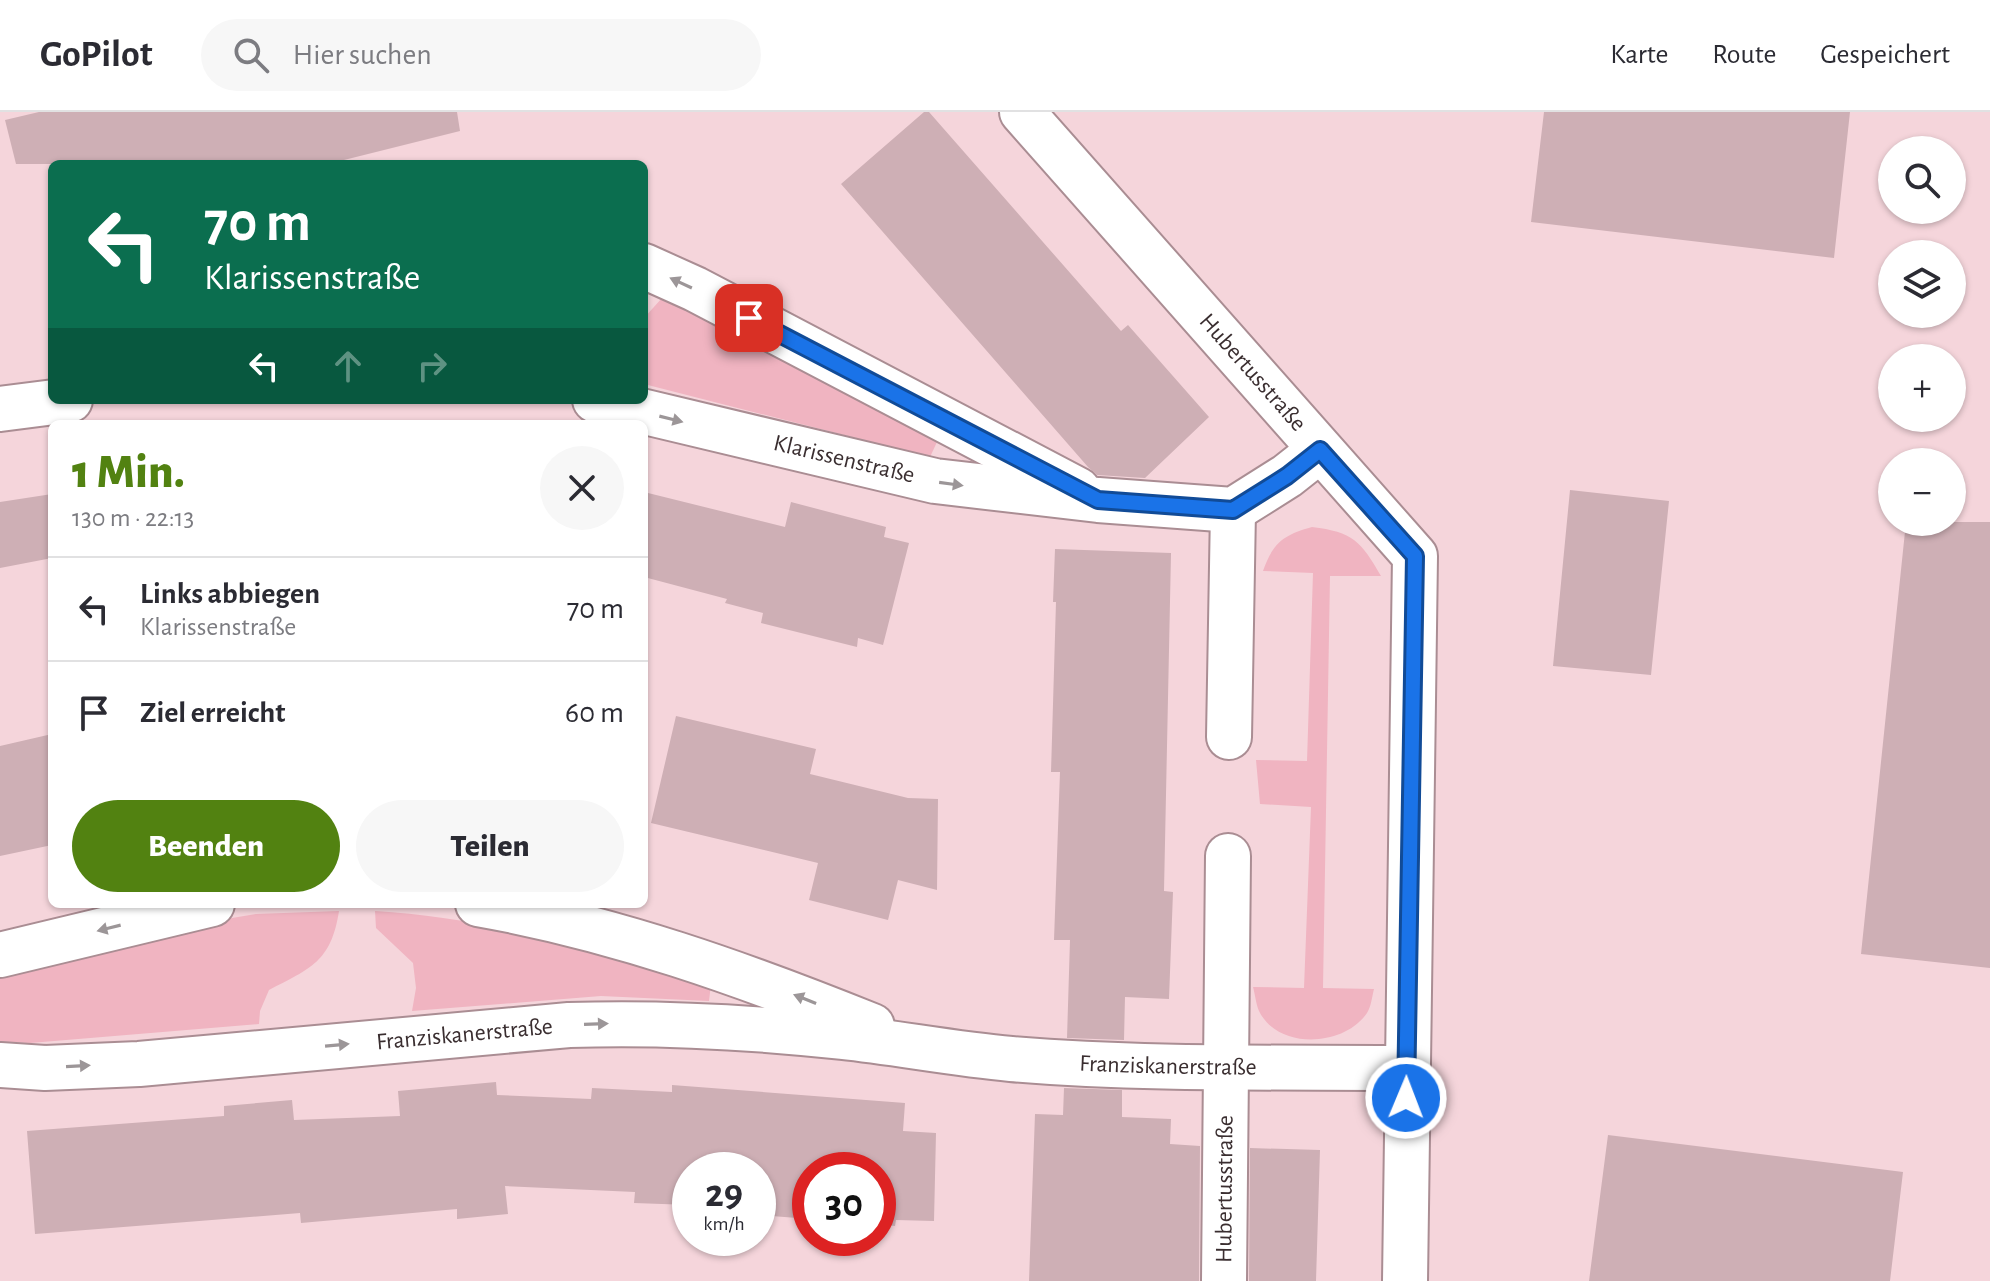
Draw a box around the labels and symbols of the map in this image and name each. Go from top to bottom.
one-way arrow [669,276,692,290]
pin [715,284,783,352]
street label: Hubertusstraße [1195,309,1311,436]
one-way arrow [658,413,683,425]
street label: Klarissenstraße [771,431,917,488]
one-way arrow [939,477,964,490]
one-way arrow [97,922,122,934]
one-way arrow [793,992,817,1005]
street label: Franziskanerstraße [375,1015,554,1054]
one-way arrow [584,1017,609,1030]
one-way arrow [325,1039,350,1052]
street label: Franziskanerstraße [1079,1052,1257,1080]
position arrow [1364,1056,1448,1140]
one-way arrow [66,1060,91,1073]
street label: Hubertusstraße [1212,1115,1238,1263]
speed limit sign: 30 [792,1152,896,1256]

